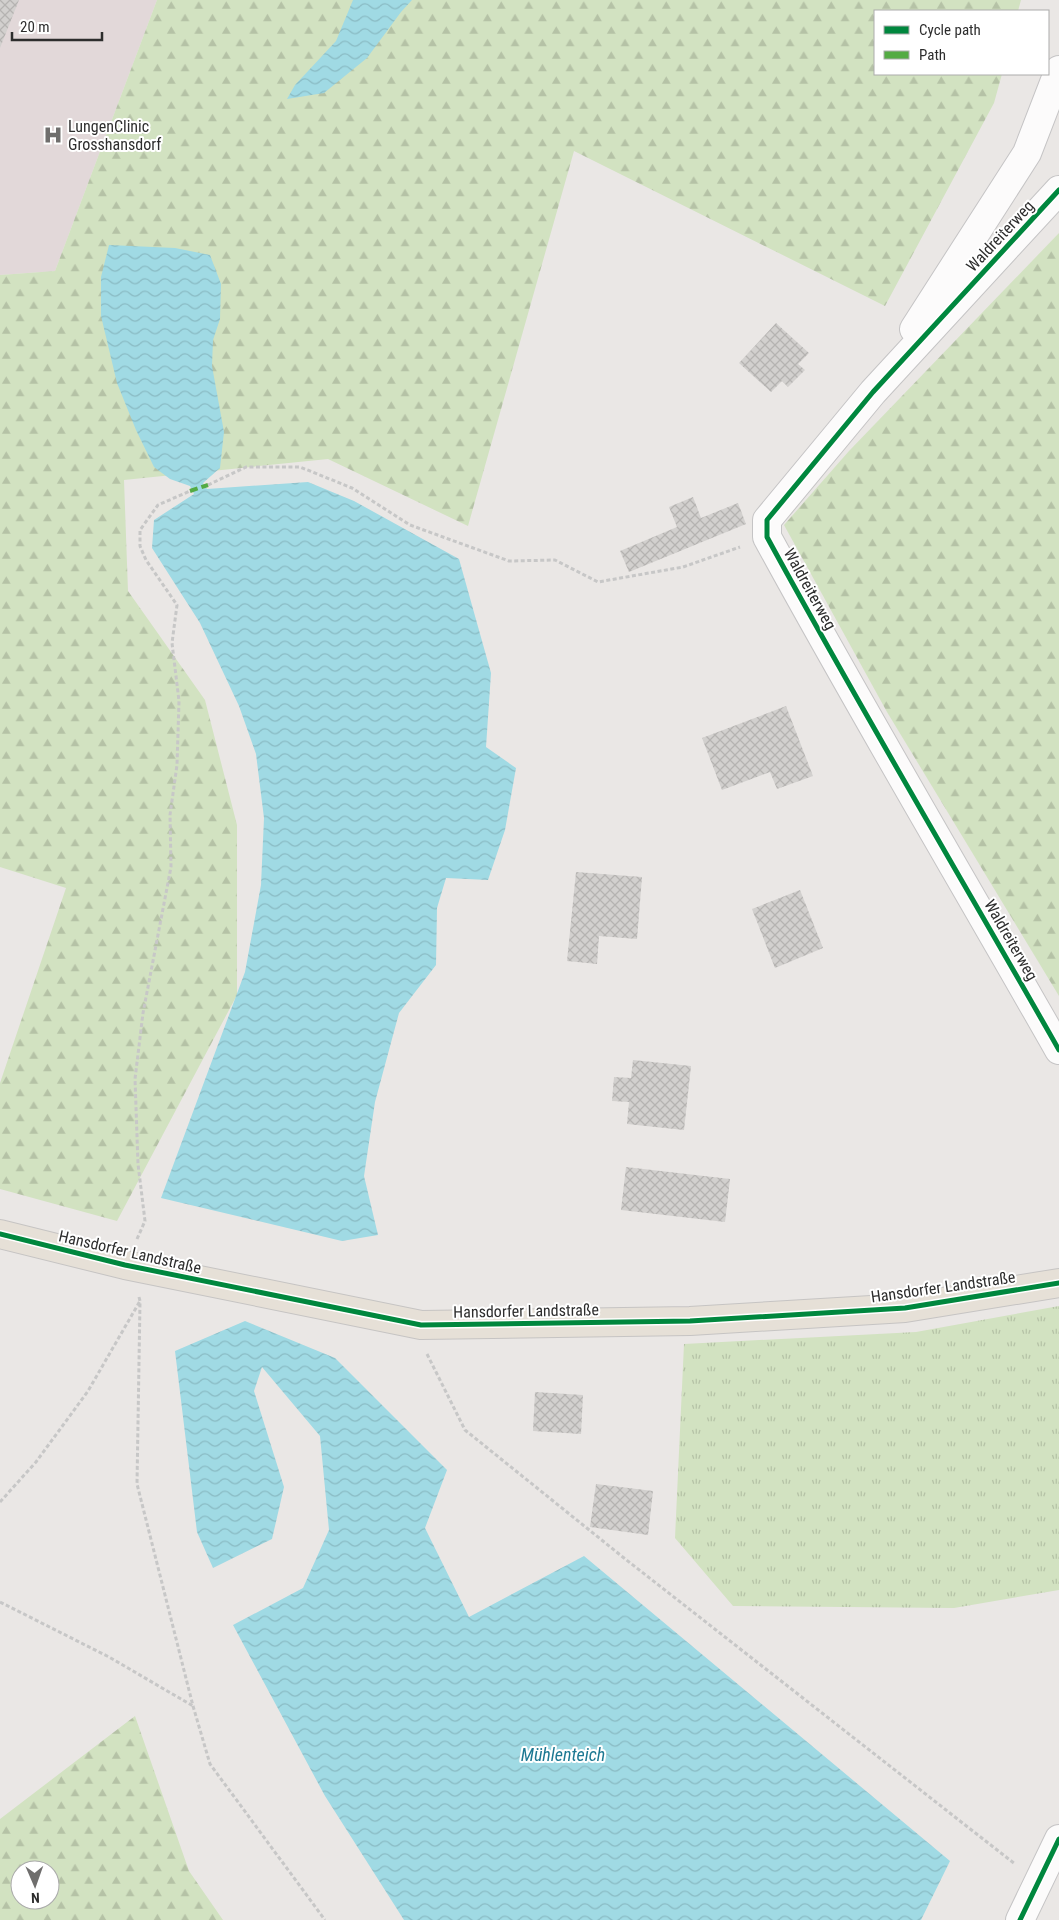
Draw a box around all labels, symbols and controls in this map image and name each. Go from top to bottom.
scale bar [12,10,102,42]
legend [874,10,1049,75]
text: 20 m [20,18,50,36]
text: Cycle path [919,21,981,39]
text: Path [919,46,946,64]
place label: LungenClinic Grosshansdorf [68,117,161,154]
hospital icon: LungenClinic Grosshansdorf [42,124,64,146]
street label: Waldreiterweg [962,197,1038,275]
street label: Waldreiterweg [780,545,840,633]
street label: Waldreiterweg [980,896,1042,984]
street label: Hansdorfer Landstraße [57,1226,203,1278]
street label: Hansdorfer Landstraße [870,1267,1016,1307]
street label: Hansdorfer Landstraße [453,1300,599,1322]
water label: Mühlenteich [521,1744,605,1765]
north arrow [10,1860,60,1910]
text: N [31,1890,40,1906]

